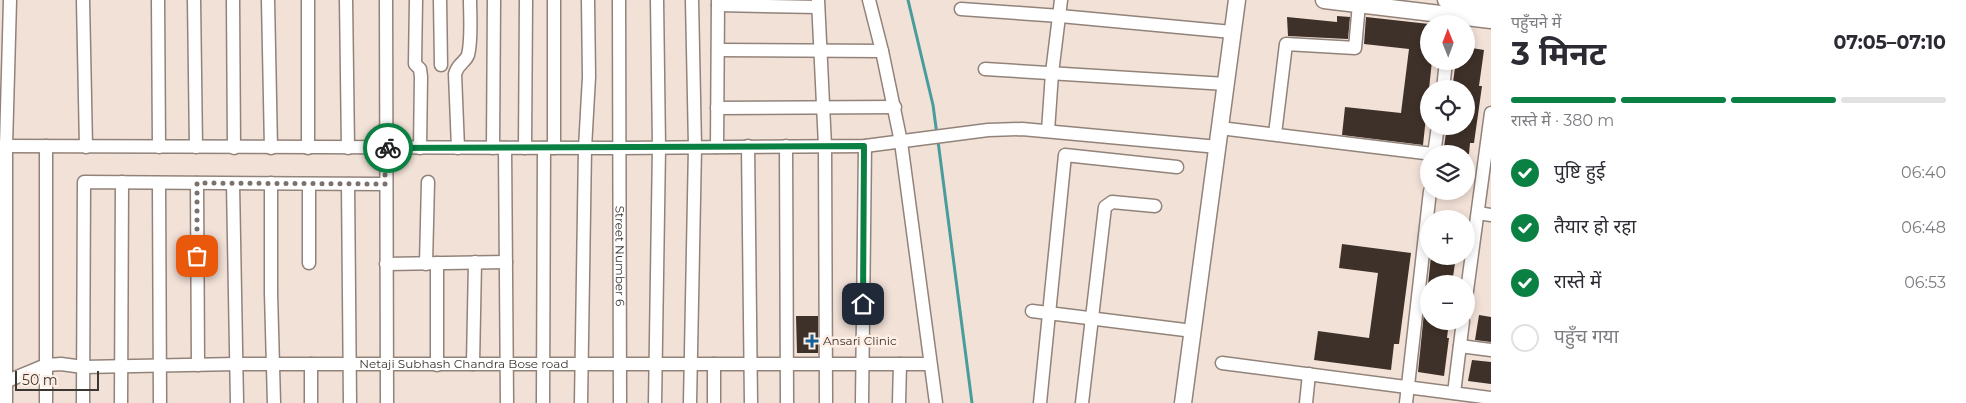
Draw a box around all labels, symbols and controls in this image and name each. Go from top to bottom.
text: पहुँचने में [1511,13,1561,32]
north arrow [1420,15,1475,70]
map controls [1420,15,1475,330]
text: 07:05–07:10 [1833,31,1946,54]
text: 3 मिनट [1511,34,1606,73]
button: locate [1420,80,1475,135]
text: रास्ते में · 380 m [1511,111,1614,130]
courier [363,123,413,173]
icon: bike [374,134,402,162]
button: layers [1420,145,1475,200]
icon: check [1511,159,1539,187]
text: पुष्टि हुई [1554,160,1605,183]
text: 06:40 [1901,163,1946,182]
street label: Street Number 6 [613,206,628,306]
button: + [1420,210,1475,265]
icon: check [1511,214,1539,242]
text: तैयार हो रहा [1554,215,1636,238]
text: 06:48 [1901,218,1946,237]
pin [176,235,218,277]
icon: bag [183,242,211,270]
icon: check [1511,269,1539,297]
text: रास्ते में [1554,270,1601,293]
text: 06:53 [1904,273,1946,292]
button: − [1420,275,1475,330]
pin [842,283,884,325]
icon: home [849,290,877,318]
text: पहुँच गया [1554,325,1619,348]
place label: Ansari Clinic [823,333,897,348]
marker: Ansari Clinic [805,334,819,348]
street label: Netaji Subhash Chandra Bose road [359,356,569,371]
scale bar [15,368,99,391]
text: 50 m [22,371,58,389]

